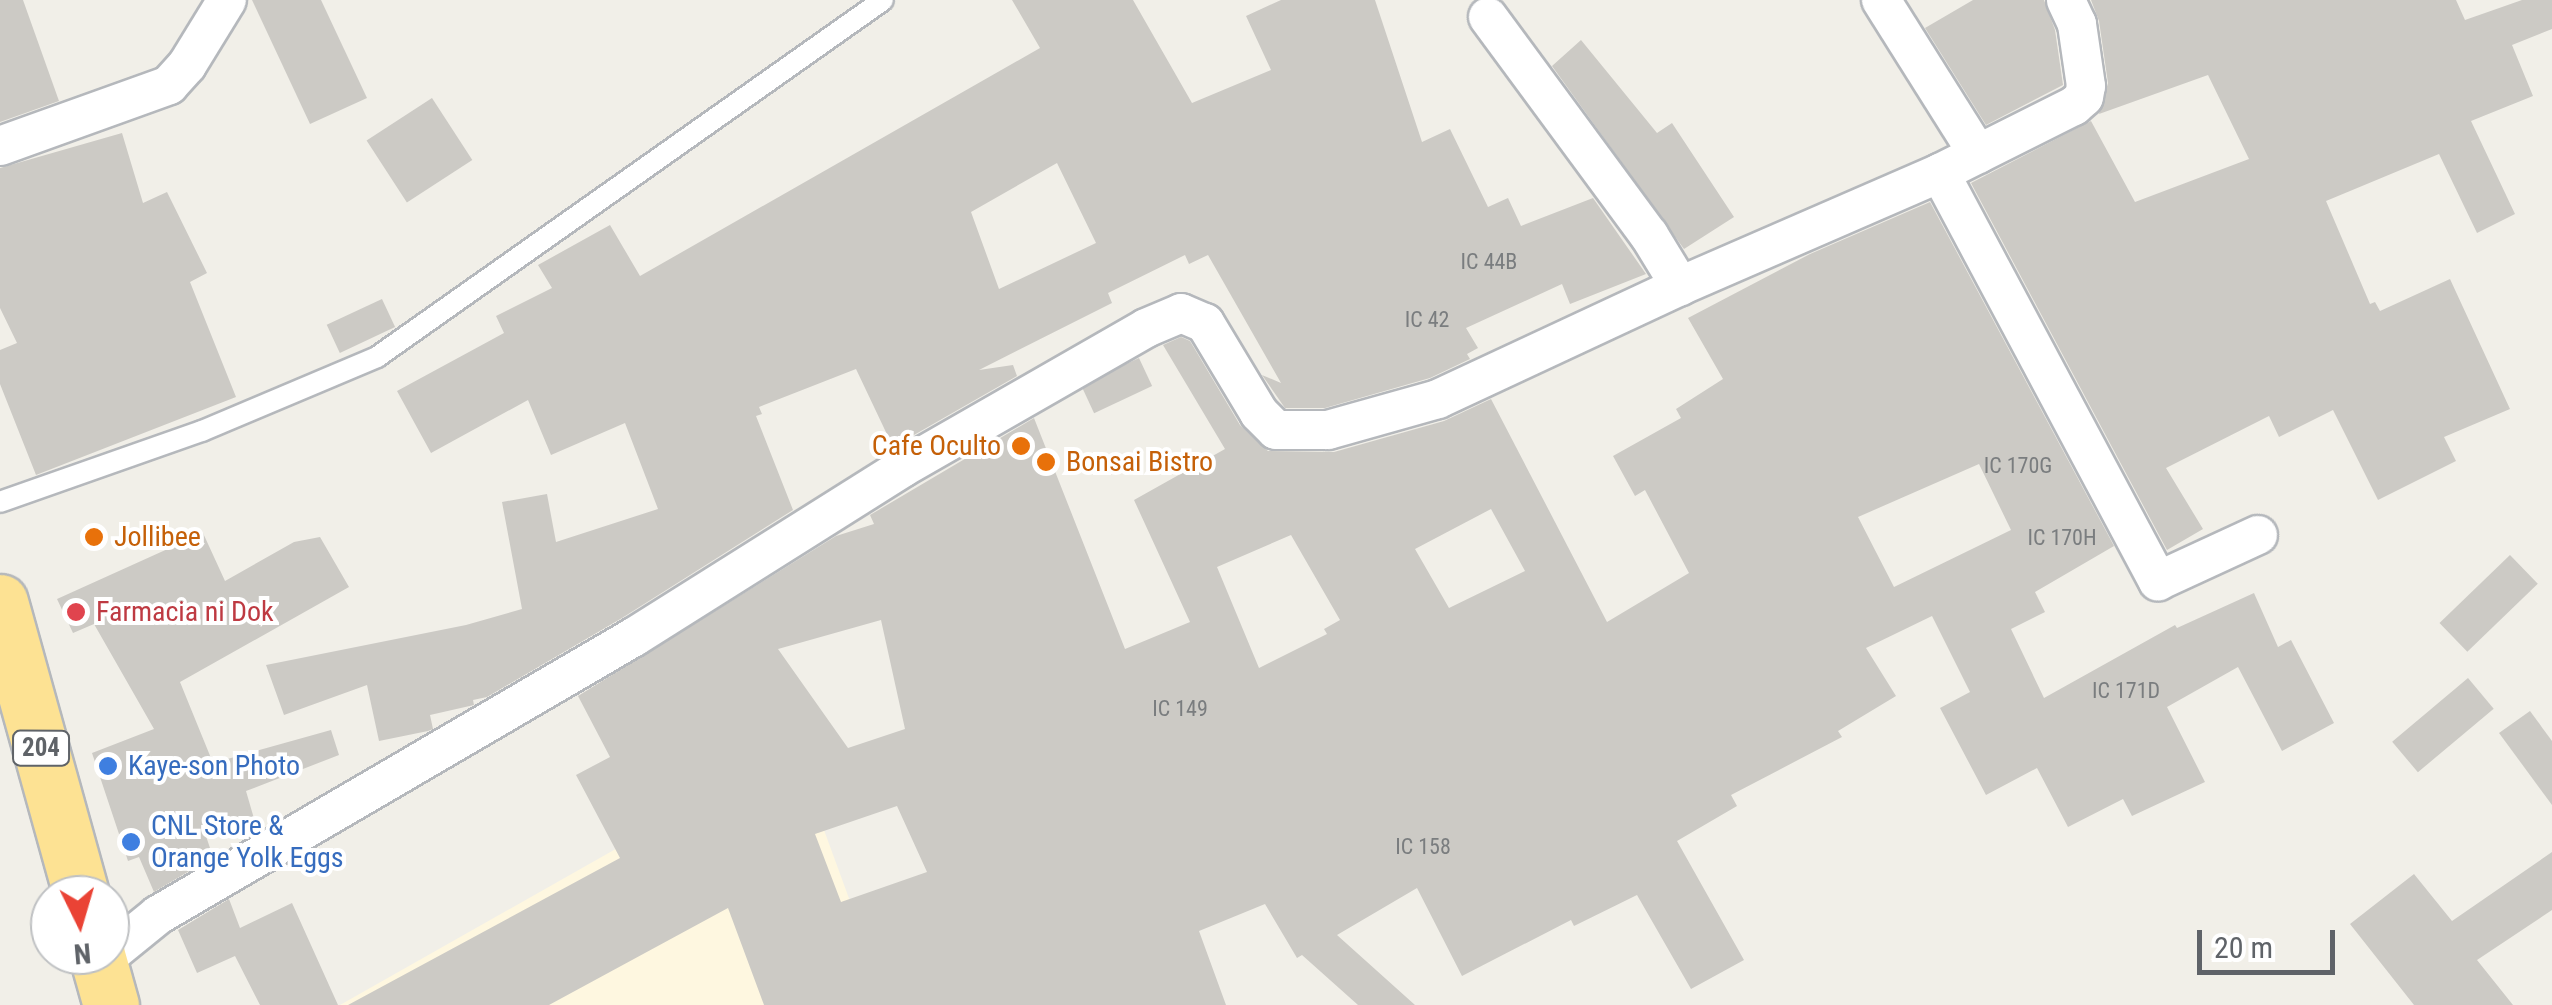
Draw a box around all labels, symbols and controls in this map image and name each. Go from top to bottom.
house number: IC 44B [1461,249,1517,275]
house number: IC 42 [1405,307,1449,333]
place label: Cafe Oculto [872,429,1001,463]
marker: Cafe Oculto [1010,435,1032,457]
place label: Bonsai Bistro [1066,445,1213,479]
marker: Bonsai Bistro [1035,451,1057,473]
house number: IC 170G [1984,453,2052,479]
place label: Jollibee [114,520,201,554]
house number: IC 170H [2027,525,2097,551]
marker: Jollibee [83,526,105,548]
place label: Farmacia ni Dok [96,595,274,629]
marker: Farmacia ni Dok [65,601,87,623]
house number: IC 171D [2092,678,2160,704]
house number: IC 149 [1152,696,1208,722]
road number: 204 [11,728,71,768]
place label: Kaye-son Photo [128,749,300,783]
marker: Kaye-son Photo [97,755,119,777]
place label: CNL Store & Orange Yolk Eggs [151,809,344,875]
marker: CNL Store & Orange Yolk Eggs [120,831,142,853]
house number: IC 158 [1395,834,1451,860]
north arrow [30,875,130,975]
scale bar [2202,910,2340,972]
text: 20 m [2214,930,2273,965]
text: N [73,936,92,971]

